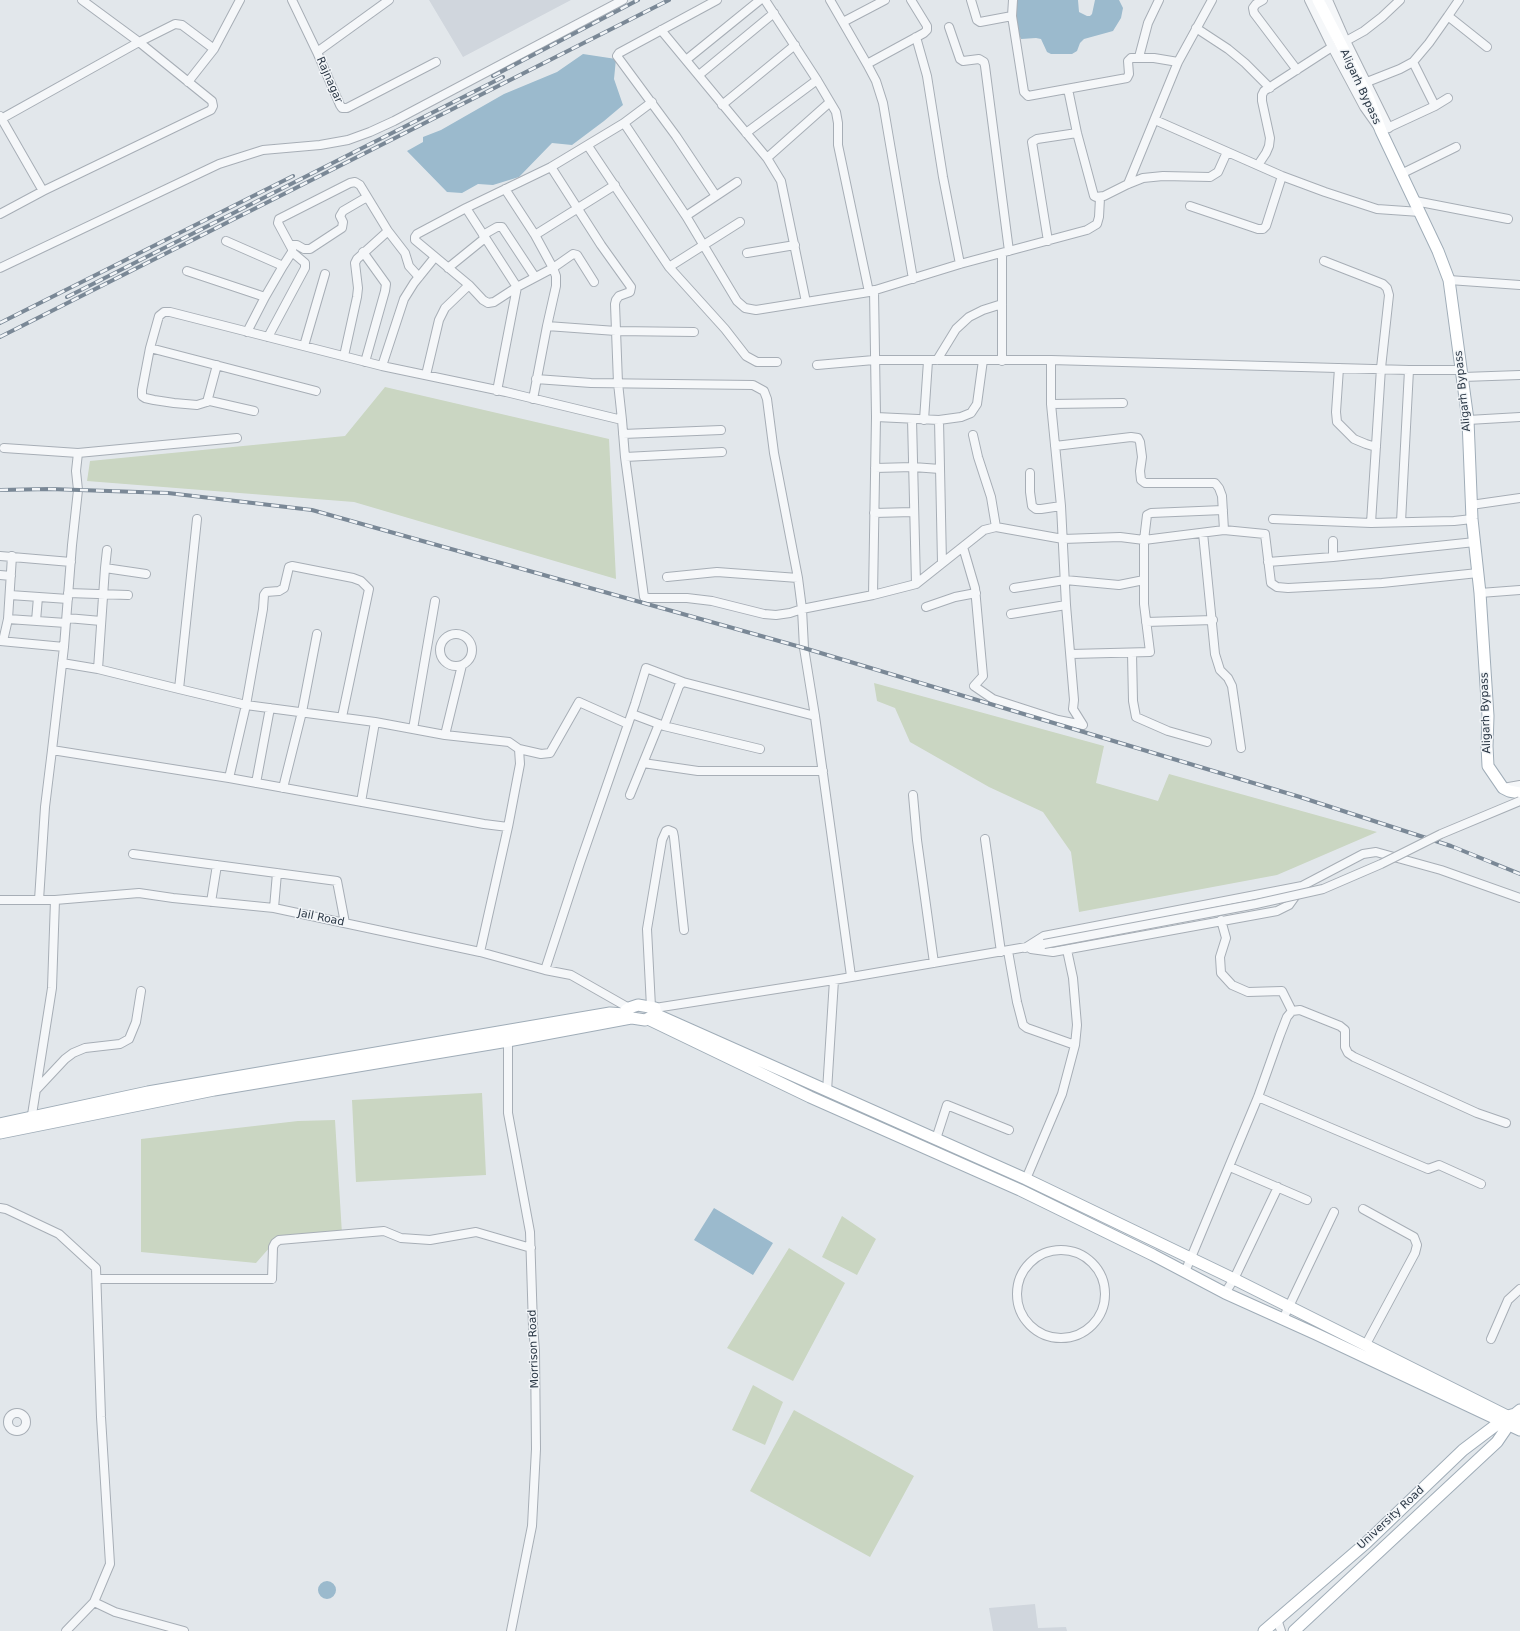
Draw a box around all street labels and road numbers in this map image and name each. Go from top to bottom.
street label: Aligarh Bypass [1337,47,1383,127]
street label: Rajnagar [313,55,345,105]
street label: Aligarh Bypass [1452,350,1474,432]
street label: Aligarh Bypass [1478,672,1494,754]
street label: Jail Road [297,907,345,929]
street label: Morrison Road [526,1309,542,1389]
street label: University Road [1355,1484,1427,1552]

